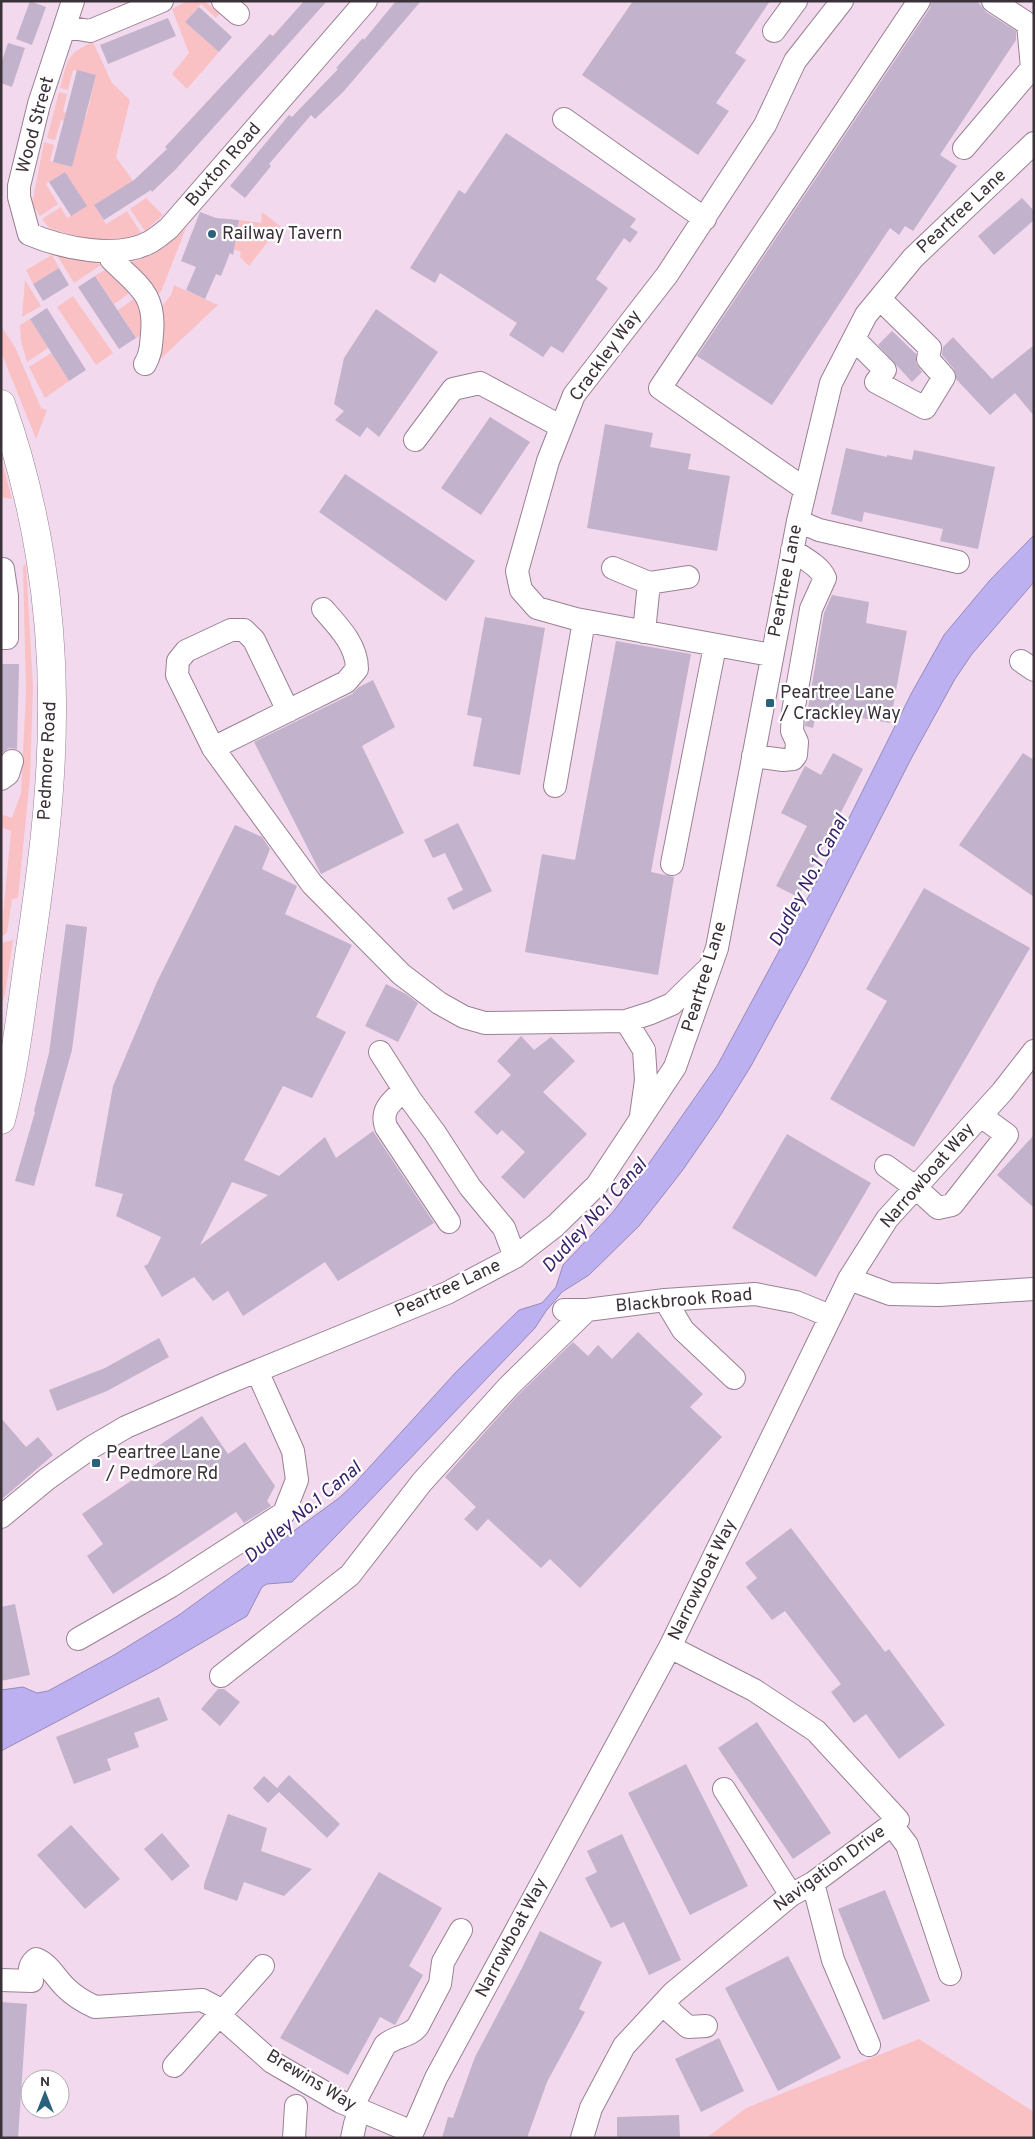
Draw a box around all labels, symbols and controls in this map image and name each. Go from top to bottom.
street label: Wood Street [12,74,60,176]
street label: Buxton Road [181,118,267,212]
street label: Peartree Lane [912,165,1012,259]
place label: Railway Tavern [222,223,343,246]
marker: Railway Tavern [206,228,218,240]
street label: Crackley Way [565,306,647,406]
street label: Peartree Lane [764,523,808,639]
place label: Peartree Lane / Crackley Way [779,682,901,726]
marker: Peartree Lane / Crackley Way [764,697,776,709]
street label: Pedmore Road [33,701,63,821]
water label: Dudley No.1 Canal [764,810,854,951]
street label: Peartree Lane [677,919,733,1035]
street label: Narrowboat Way [876,1119,980,1233]
water label: Dudley No.1 Canal [537,1153,654,1278]
street label: Peartree Lane [391,1254,505,1324]
street label: Blackbrook Road [615,1284,753,1318]
place label: Peartree Lane / Pedmore Rd [105,1442,220,1486]
water label: Dudley No.1 Canal [239,1456,368,1569]
marker: Peartree Lane / Pedmore Rd [90,1457,102,1469]
street label: Narrowboat Way [664,1515,742,1645]
street label: Navigation Drive [769,1821,891,1917]
street label: Narrowboat Way [471,1874,553,2002]
street label: Brewins Way [262,2045,360,2117]
north arrow [20,2069,70,2119]
text: N [40,2074,50,2091]

